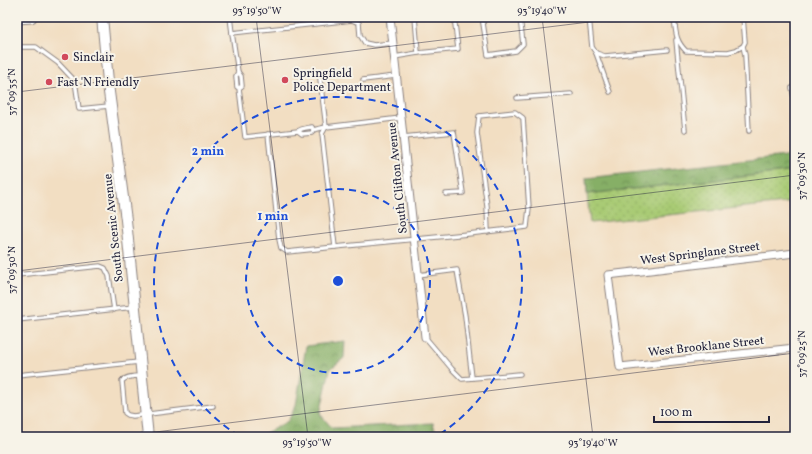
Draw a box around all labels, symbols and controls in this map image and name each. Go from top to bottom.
text: 93°19'50"W [232,4,282,18]
text: 93°19'40"W [517,4,567,18]
place label: Sinclair [73,50,114,66]
marker: Sinclair [60,52,70,62]
place label: Springfield Police Department [293,66,391,96]
text: 37°09'35"N [5,68,19,116]
place label: Fast 'N Friendly [57,75,140,91]
marker: Springfield Police Department [280,75,290,85]
marker: Fast 'N Friendly [44,77,54,87]
street label: South Clifton Avenue [384,121,412,234]
text: 2 min [192,144,224,160]
text: 37°09'30"N [795,151,809,200]
street label: South Scenic Avenue [100,173,128,283]
text: 1 min [258,209,289,225]
street label: West Springlane Street [639,239,761,269]
text: 37°09'30"N [5,245,19,294]
centre of rings [331,274,345,288]
text: 37°09'25"N [795,330,809,378]
street label: West Brooklane Street [647,333,765,361]
scale bar [654,398,769,424]
text: 100 m [660,405,693,421]
text: 93°19'50"W [282,436,332,450]
text: 93°19'40"W [568,436,618,450]

